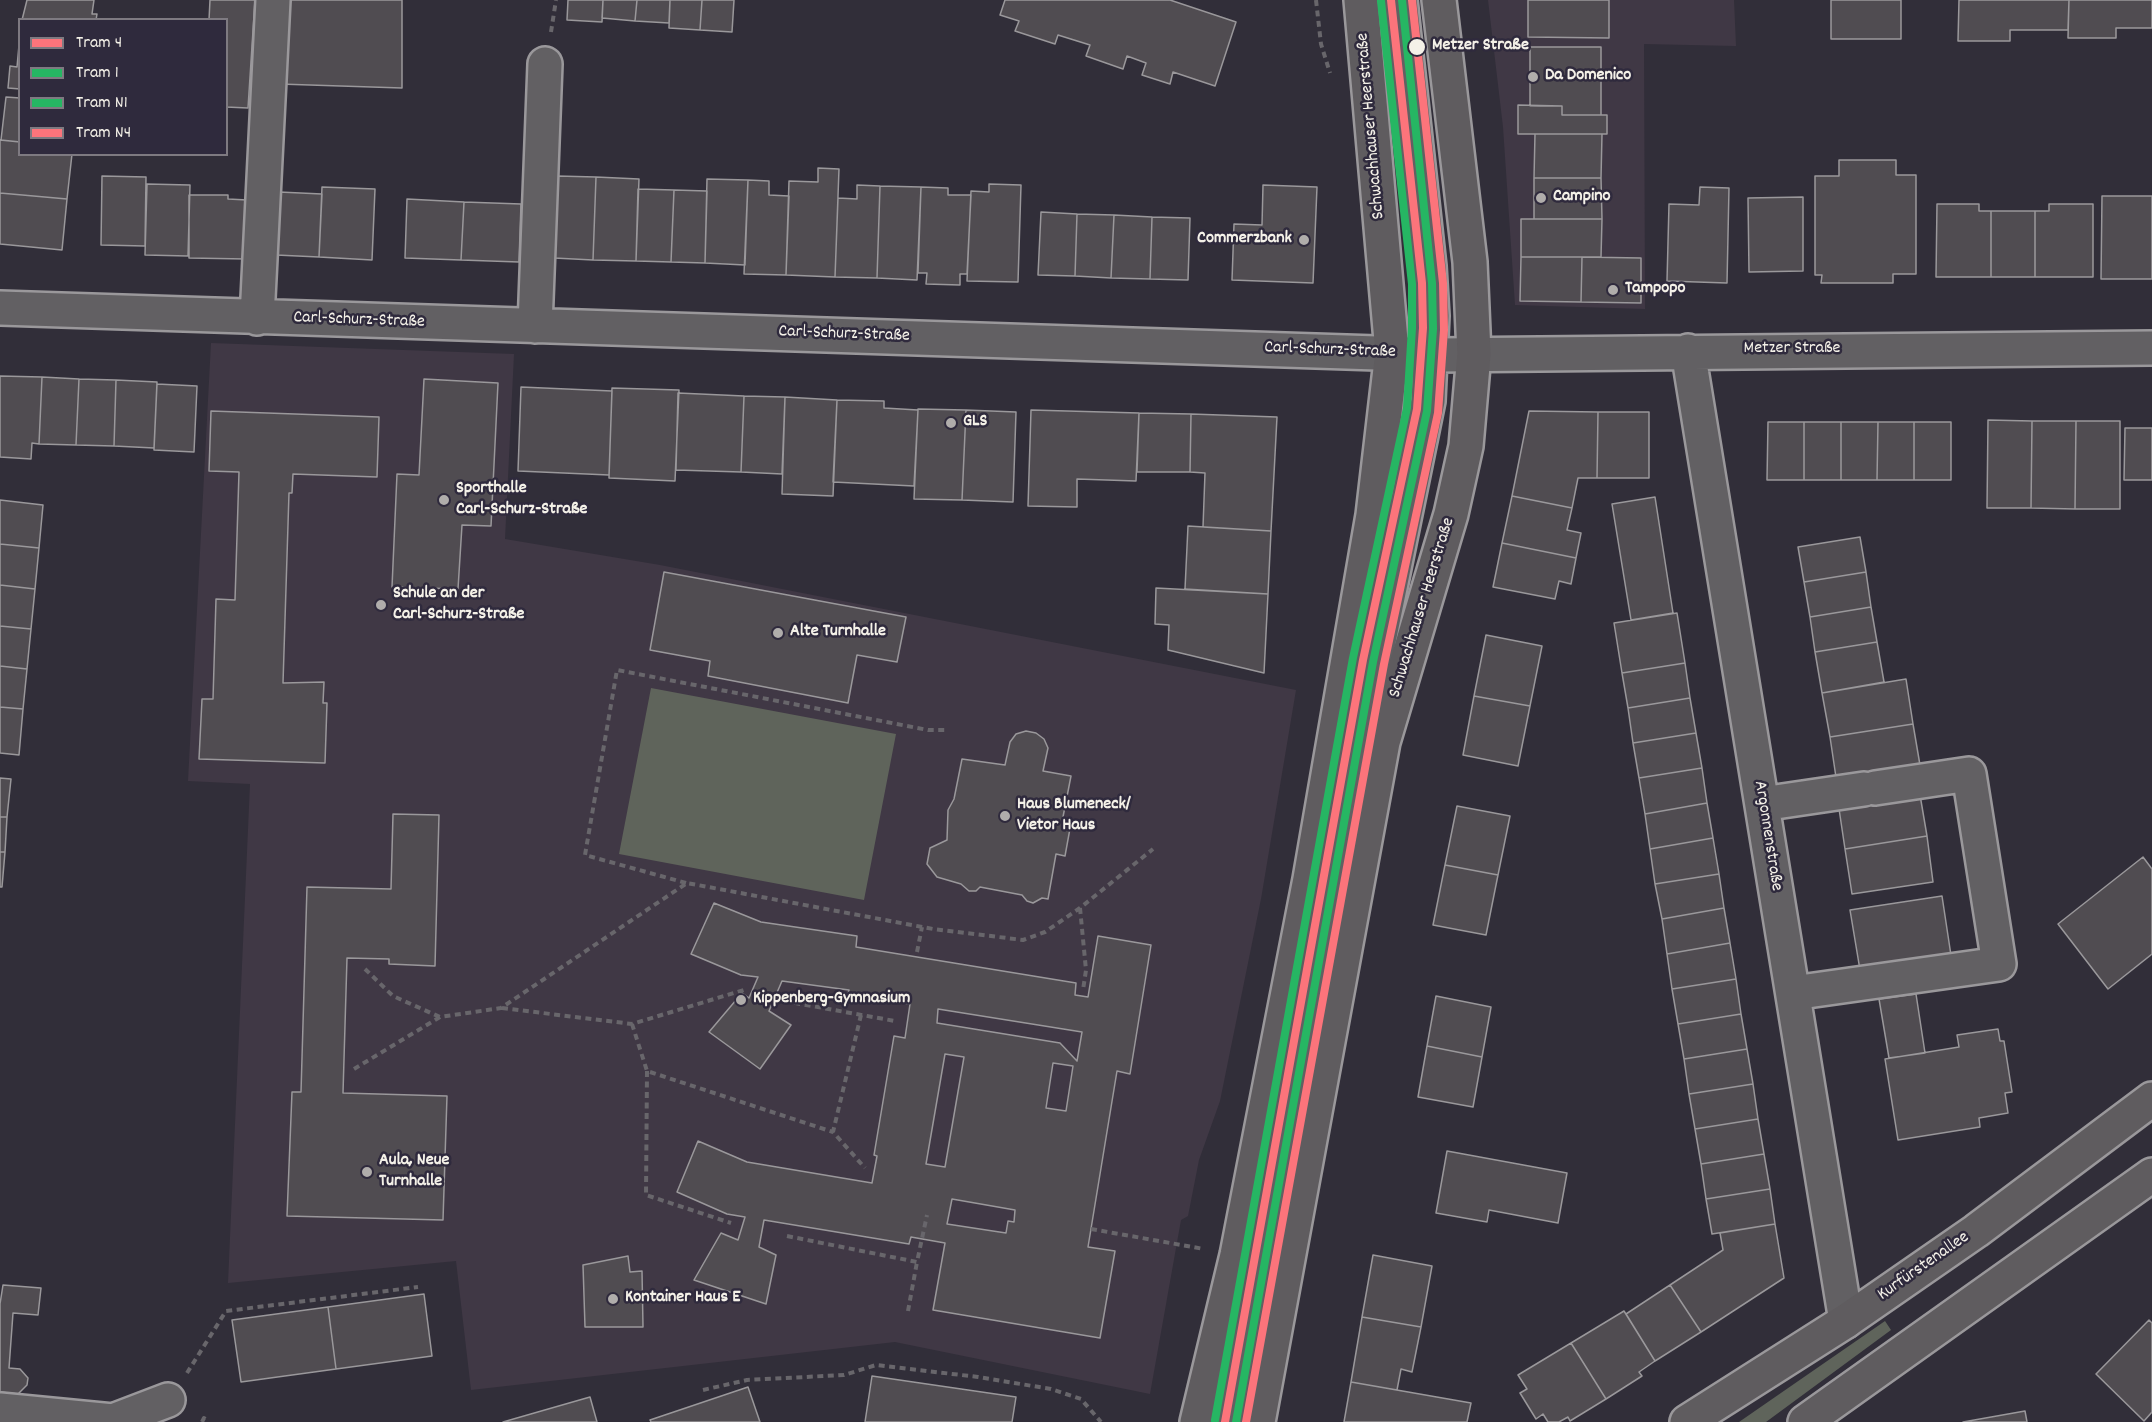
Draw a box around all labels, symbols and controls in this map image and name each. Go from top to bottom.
legend [18,18,228,156]
text: Tram 4 [76,31,122,56]
street label: Schwachhauser Heerstraße [1353,32,1391,220]
place label: Metzer Straße [1432,36,1529,58]
marker: Metzer Straße [1407,37,1427,57]
text: Tram 1 [76,61,119,86]
place label: Da Domenico [1545,66,1631,88]
marker: Da Domenico [1526,70,1540,84]
text: Tram N1 [76,91,128,116]
text: Tram N4 [76,121,131,146]
place label: Campino [1553,187,1611,209]
marker: Campino [1534,191,1548,205]
place label: Commerzbank [1197,229,1292,251]
marker: Commerzbank [1297,233,1311,247]
place label: Tampopo [1625,279,1686,301]
marker: Tampopo [1606,283,1620,297]
street label: Carl-Schurz-Straße [293,308,425,334]
street label: Carl-Schurz-Straße [778,322,910,348]
street label: Carl-Schurz-Straße [1264,338,1396,364]
street label: Metzer Straße [1744,339,1840,361]
place label: GLS [963,412,987,434]
marker: GLS [944,416,958,430]
place label: Sporthalle Carl-Schurz-Straße [456,479,587,522]
marker: Sporthalle Carl-Schurz-Straße [437,493,451,507]
street label: Schwachhauser Heerstraße [1385,515,1461,701]
place label: Schule an der Carl-Schurz-Straße [393,584,524,626]
marker: Schule an der Carl-Schurz-Straße [374,598,388,612]
place label: Alte Turnhalle [790,622,886,644]
marker: Alte Turnhalle [771,626,785,640]
street label: Argonnenstraße [1748,779,1786,893]
place label: Haus Blumeneck/ Vietor Haus [1017,795,1131,838]
marker: Haus Blumeneck/ Vietor Haus [998,809,1012,823]
place label: Kippenberg-Gymnasium [753,989,910,1011]
marker: Kippenberg-Gymnasium [734,993,748,1007]
place label: Aula, Neue Turnhalle [379,1151,449,1194]
marker: Aula, Neue Turnhalle [360,1165,374,1179]
street label: Kurfürstenallee [1874,1228,1974,1306]
place label: Kontainer Haus E [625,1288,740,1310]
marker: Kontainer Haus E [606,1292,620,1306]

